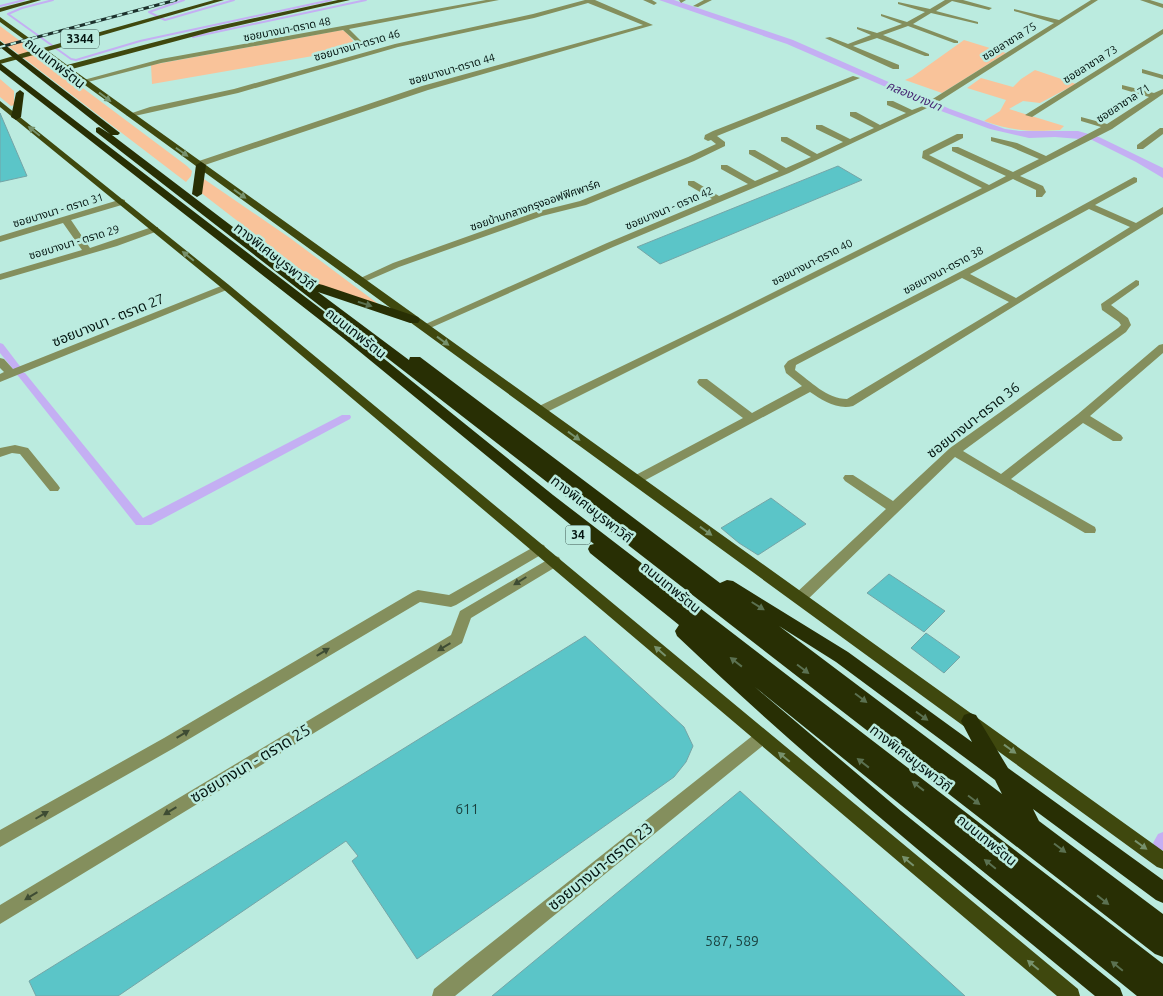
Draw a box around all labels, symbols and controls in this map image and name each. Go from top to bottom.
street label: ซอยบางนา-ตราด 48 [242,15,332,43]
street label: ซอยลาซาล 75 [980,20,1038,62]
street label: ซอยบางนา-ตราด 46 [313,27,401,63]
road number: 3344 [61,30,99,48]
street label: ถนนเทพรัตน [22,34,88,92]
street label: ซอยลาซาล 73 [1061,43,1119,85]
street label: ซอยบางนา-ตราด 44 [408,51,496,87]
water label: คลองบางนา [885,78,945,113]
street label: ซอยลาซาล 71 [1094,81,1152,125]
one-way arrow [98,92,112,102]
one-way arrow [28,126,41,137]
one-way arrow [175,147,189,157]
street label: ซอยบ้านกลางกรุงออฟฟิศพาร์ค [468,177,602,234]
street label: ซอยบางนา - ตราด 42 [623,184,715,232]
one-way arrow [233,189,247,199]
street label: ซอยบางนา - ตราด 31 [11,191,105,229]
street label: ทางพิเศษบูรพาวิถี [230,219,319,294]
street label: ซอยบางนา - ตราด 29 [27,223,121,261]
street label: ซอยบางนา-ตราด 40 [770,236,854,288]
street label: ซอยบางนา-ตราด 38 [901,244,985,296]
one-way arrow [182,251,195,262]
street label: ซอยบางนา - ตราด 27 [50,290,166,350]
one-way arrow [358,300,373,308]
street label: ถนนเทพรัตน [323,304,389,362]
one-way arrow [436,336,450,346]
street label: ซอยบางนา-ตราด 36 [923,379,1023,461]
one-way arrow [567,431,581,441]
street label: ทางพิเศษบูรพาวิถี [547,472,636,547]
one-way arrow [700,525,713,535]
road number: 34 [566,526,590,544]
street label: ถนนเทพรัตน [638,558,704,616]
one-way arrow [514,576,527,585]
one-way arrow [752,601,765,610]
one-way arrow [438,642,451,651]
one-way arrow [653,646,666,657]
one-way arrow [317,647,330,656]
one-way arrow [730,656,743,667]
one-way arrow [796,664,809,675]
one-way arrow [854,692,867,703]
one-way arrow [915,711,929,721]
street label: ซอยบางนา - ตราด 25 [187,720,313,806]
street label: ทางพิเศษบูรพาวิถี [866,721,955,796]
one-way arrow [177,730,190,739]
one-way arrow [1003,744,1016,755]
one-way arrow [777,751,790,762]
one-way arrow [857,757,870,768]
one-way arrow [912,781,925,792]
one-way arrow [967,795,981,805]
house number: 611 [455,801,479,817]
one-way arrow [163,807,177,816]
one-way arrow [35,811,50,819]
street label: ถนนเทพรัตน [954,811,1020,869]
street label: ซอยบางนา-ตราด 23 [544,818,656,914]
one-way arrow [1134,840,1148,850]
one-way arrow [1053,843,1066,854]
one-way arrow [902,856,915,867]
one-way arrow [984,859,997,870]
one-way arrow [25,891,38,900]
one-way arrow [1096,894,1109,905]
house number: 587, 589 [705,933,759,949]
one-way arrow [1027,959,1040,970]
one-way arrow [1111,960,1124,971]

